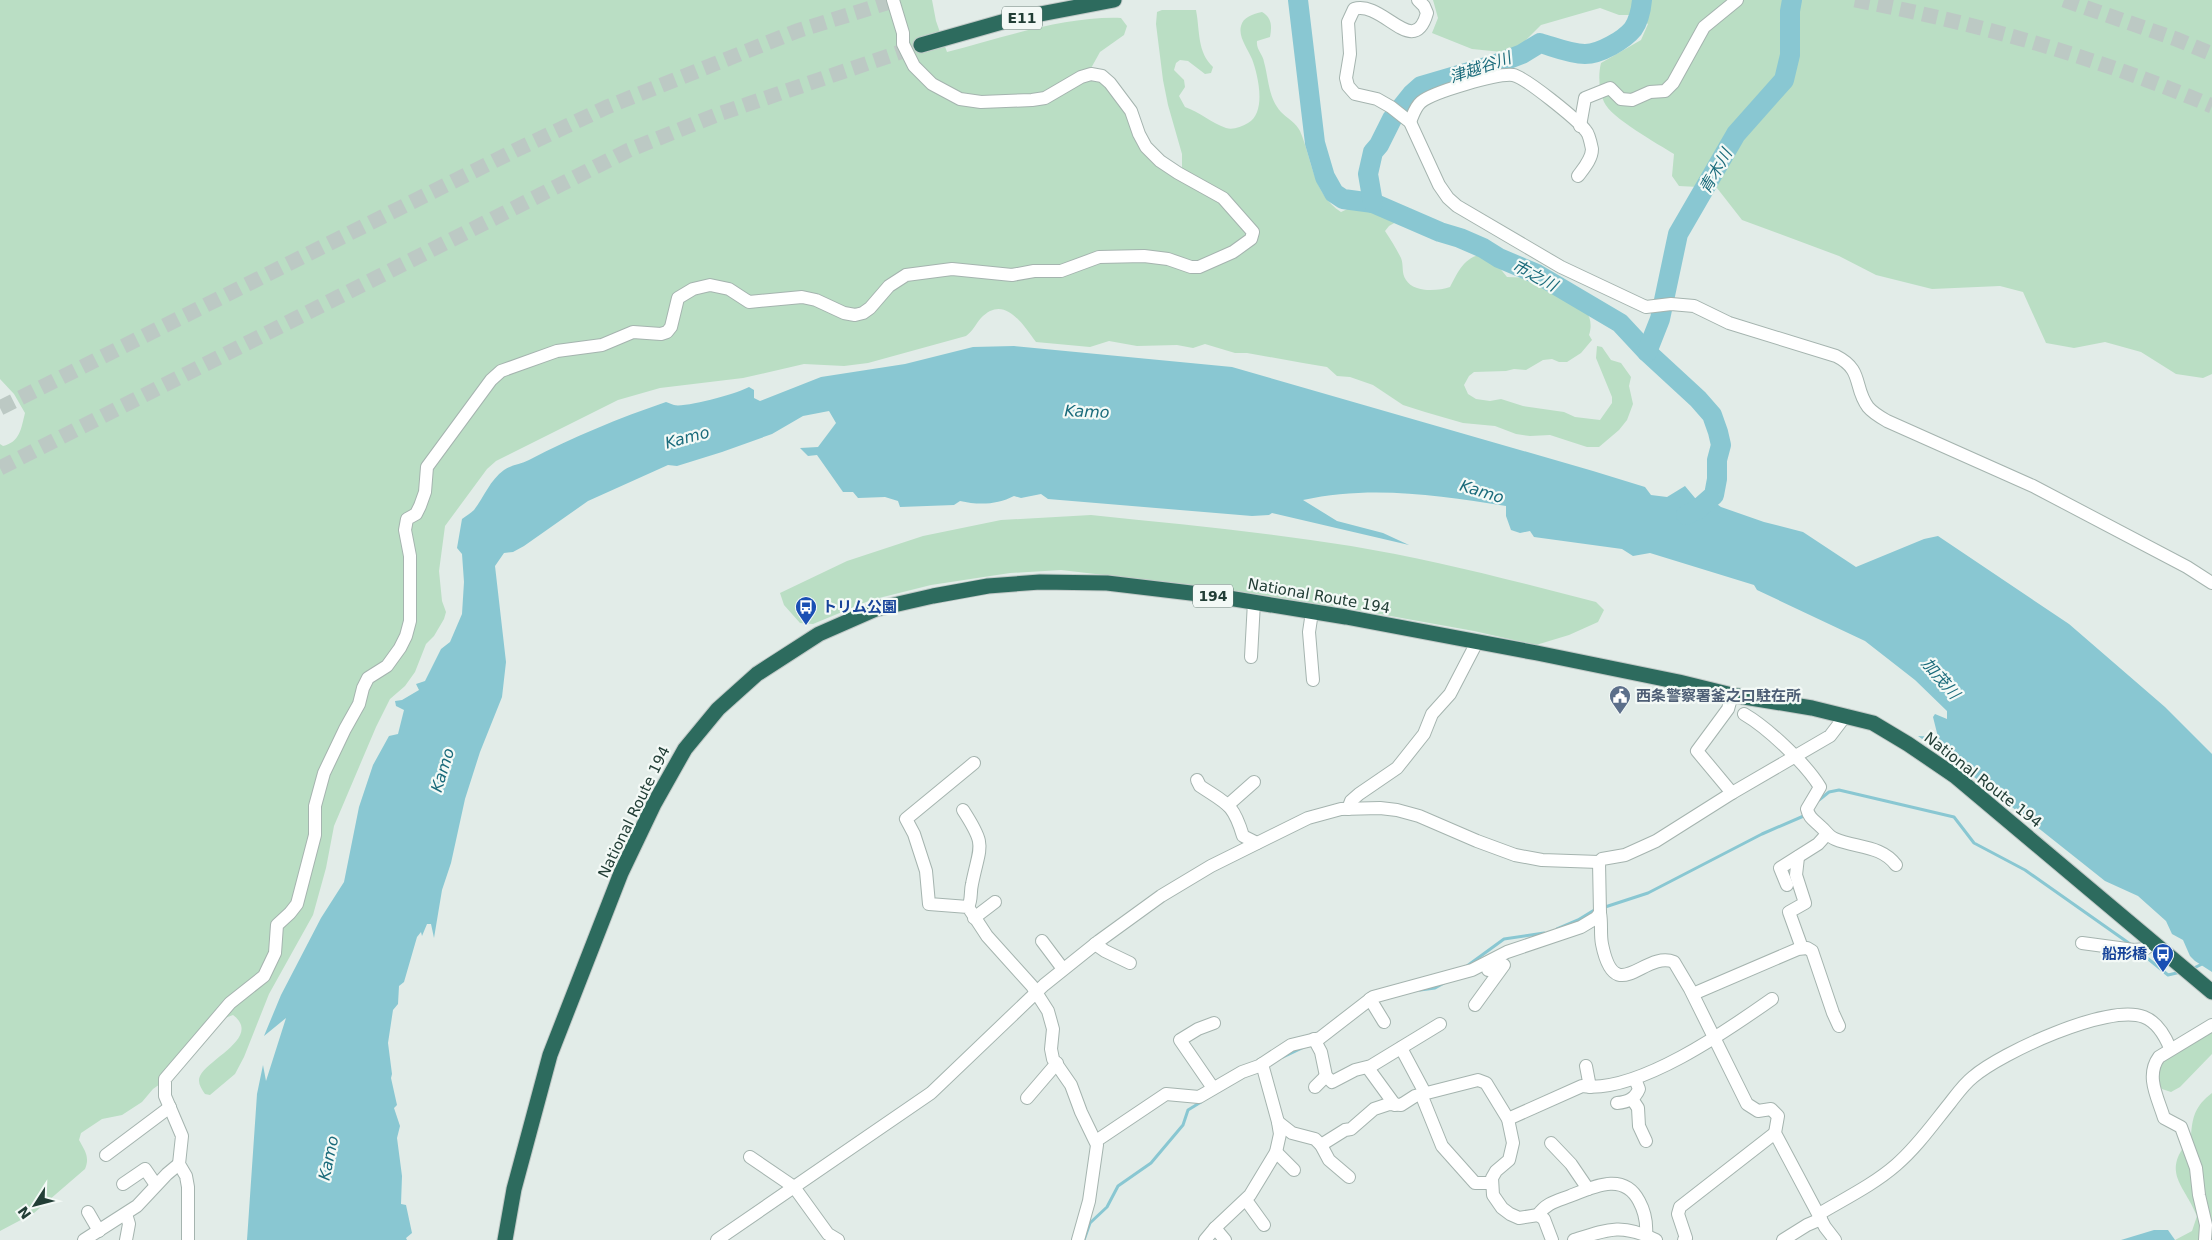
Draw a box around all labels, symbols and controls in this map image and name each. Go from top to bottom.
road number: E11 [1002,7,1042,30]
water label: 津越谷川 [1447,47,1515,87]
water label: 青木川 [1695,144,1737,197]
water label: 市之川 [1509,256,1562,296]
water label: Kamo [1064,401,1110,422]
water label: Kamo [663,422,712,452]
water label: Kamo [1458,476,1506,507]
street label: National Route 194 [1246,575,1392,617]
road number: 194 [1193,584,1233,608]
bus stop icon: トリム公園 [794,595,818,626]
place label: トリム公園 [822,598,897,616]
water label: 加茂川 [1918,654,1965,704]
public building icon: 西条警察署釜之口駐在所 [1608,684,1632,715]
place label: 西条警察署釜之口駐在所 [1636,687,1801,705]
street label: National Route 194 [1921,729,2045,831]
street label: National Route 194 [594,743,674,881]
water label: Kamo [427,746,458,794]
bus stop icon: 船形橋 [2151,942,2175,973]
place label: 船形橋 [2102,945,2148,963]
water label: Kamo [315,1134,343,1182]
north arrow [10,1180,60,1230]
text: N [15,1203,34,1222]

